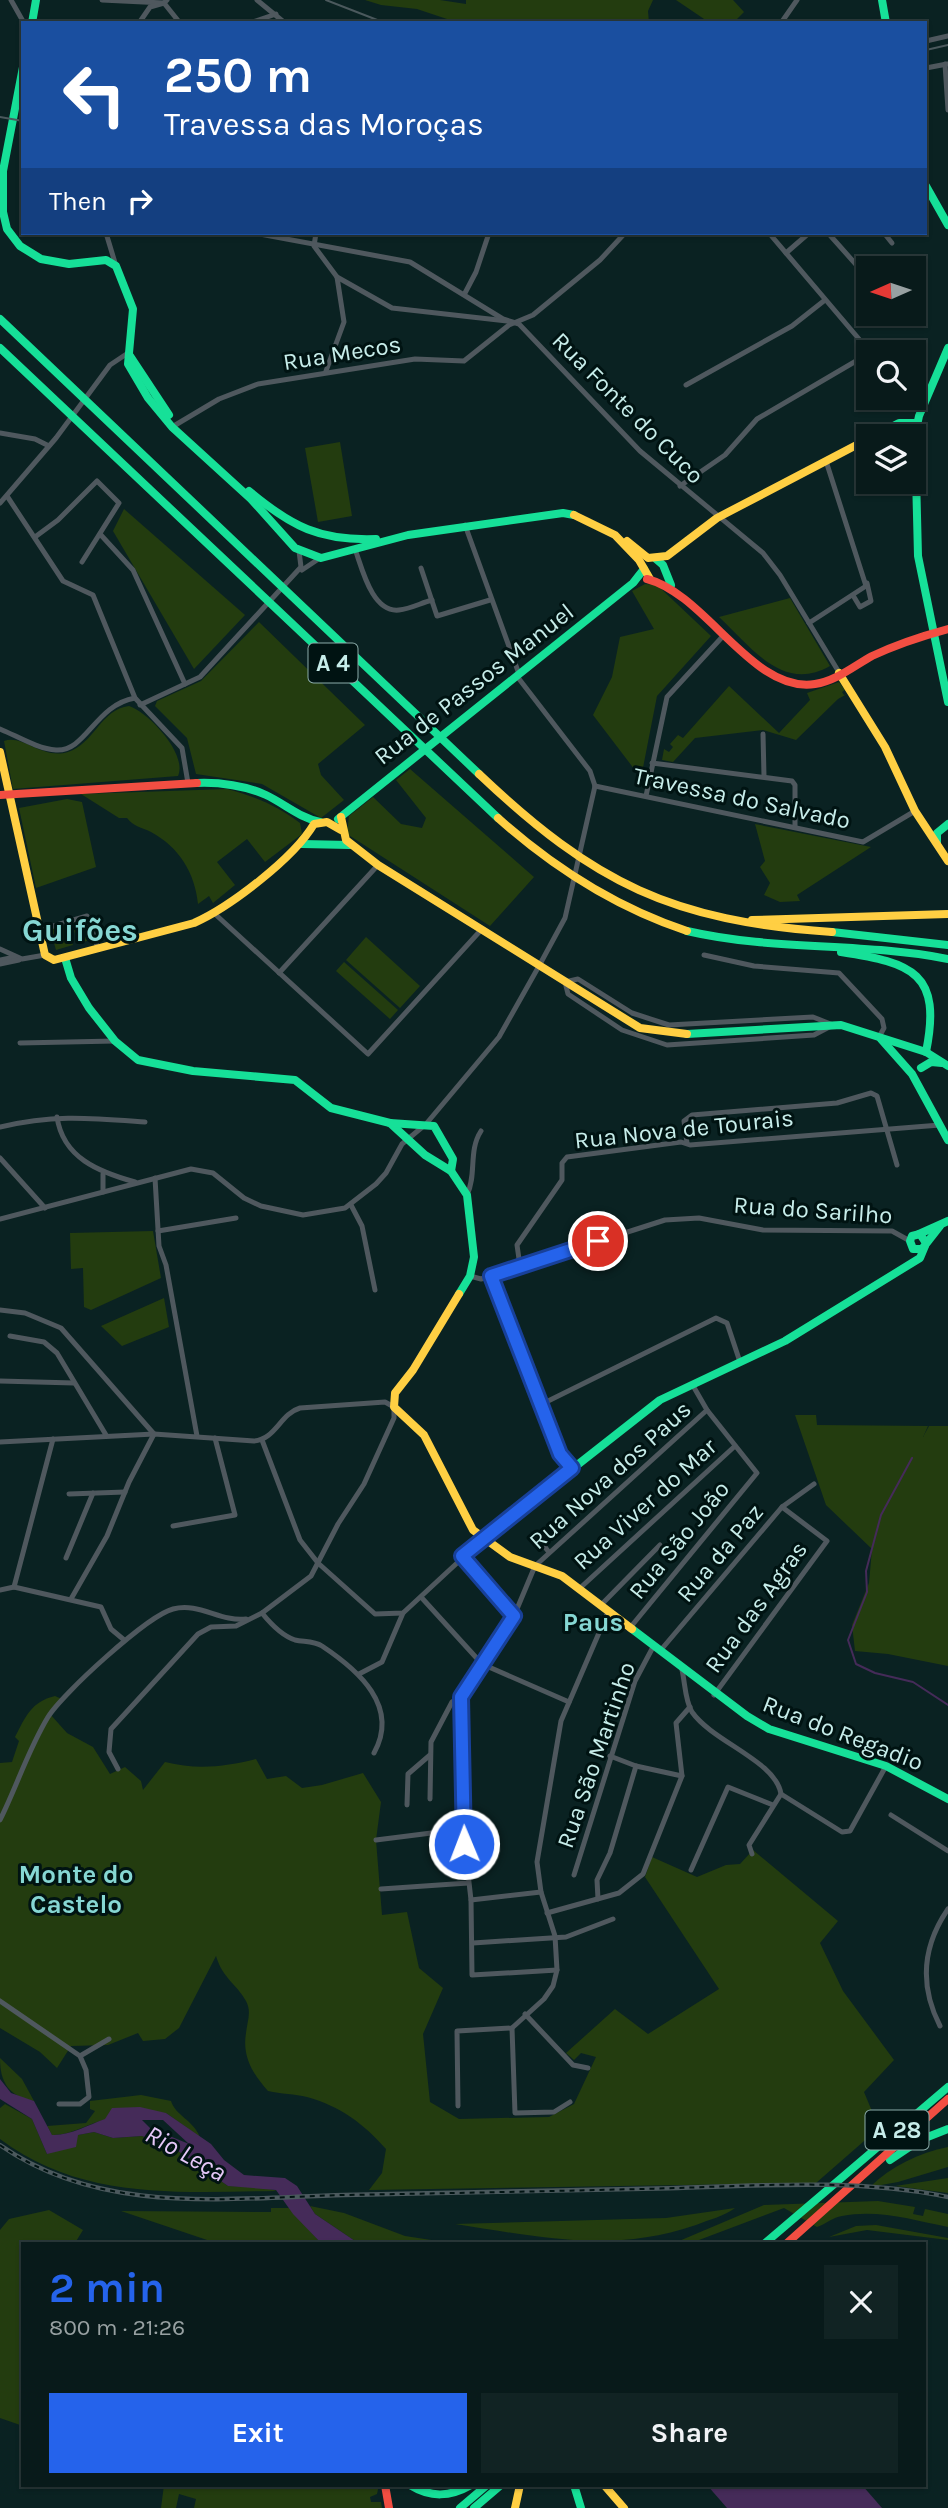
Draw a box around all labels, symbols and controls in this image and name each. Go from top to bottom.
text: 250 m [164,47,312,104]
icon: left [49,49,140,140]
text: Travessa das Moroças [164,106,484,143]
icon: right [121,182,159,220]
text: Then [49,186,107,217]
north arrow [856,256,926,326]
map controls [856,256,926,494]
street label: Rua Fonte do Cuco [547,327,709,489]
street label: Rua Mecos [281,330,403,376]
button: search [856,340,926,410]
button: layers [856,424,926,494]
street label: Rua de Passos Manuel [369,598,579,770]
road number: A 4 [308,643,358,682]
street label: Travessa do Salvado [631,761,853,835]
district label: Guifões [22,912,138,949]
street label: Rua Nova de Tourais [573,1104,795,1154]
street label: Rua do Sarilho [733,1190,893,1230]
pin [568,1211,628,1271]
icon: arrive [579,1222,617,1260]
street label: Rua Nova dos Paus [523,1395,697,1555]
street label: Rua Viver do Mar [568,1432,723,1576]
street label: Rua São João [623,1475,735,1605]
street label: Rua da Paz [671,1498,769,1608]
street label: Rua das Agras [699,1536,813,1678]
district label: Paus [563,1607,623,1638]
street label: Rua São Martinho [551,1658,641,1852]
street label: Rua do Regadio [759,1690,927,1776]
position arrow [427,1807,501,1881]
district label: Monte do Castelo [19,1859,133,1920]
road number: A 28 [866,2110,928,2150]
water label: Rio Leça [140,2119,232,2188]
text: 2 min [49,2263,165,2313]
button: close [824,2265,898,2339]
text: 800 m · 21:26 [49,2314,185,2341]
button: Exit [49,2393,467,2473]
button: Share [481,2393,898,2473]

